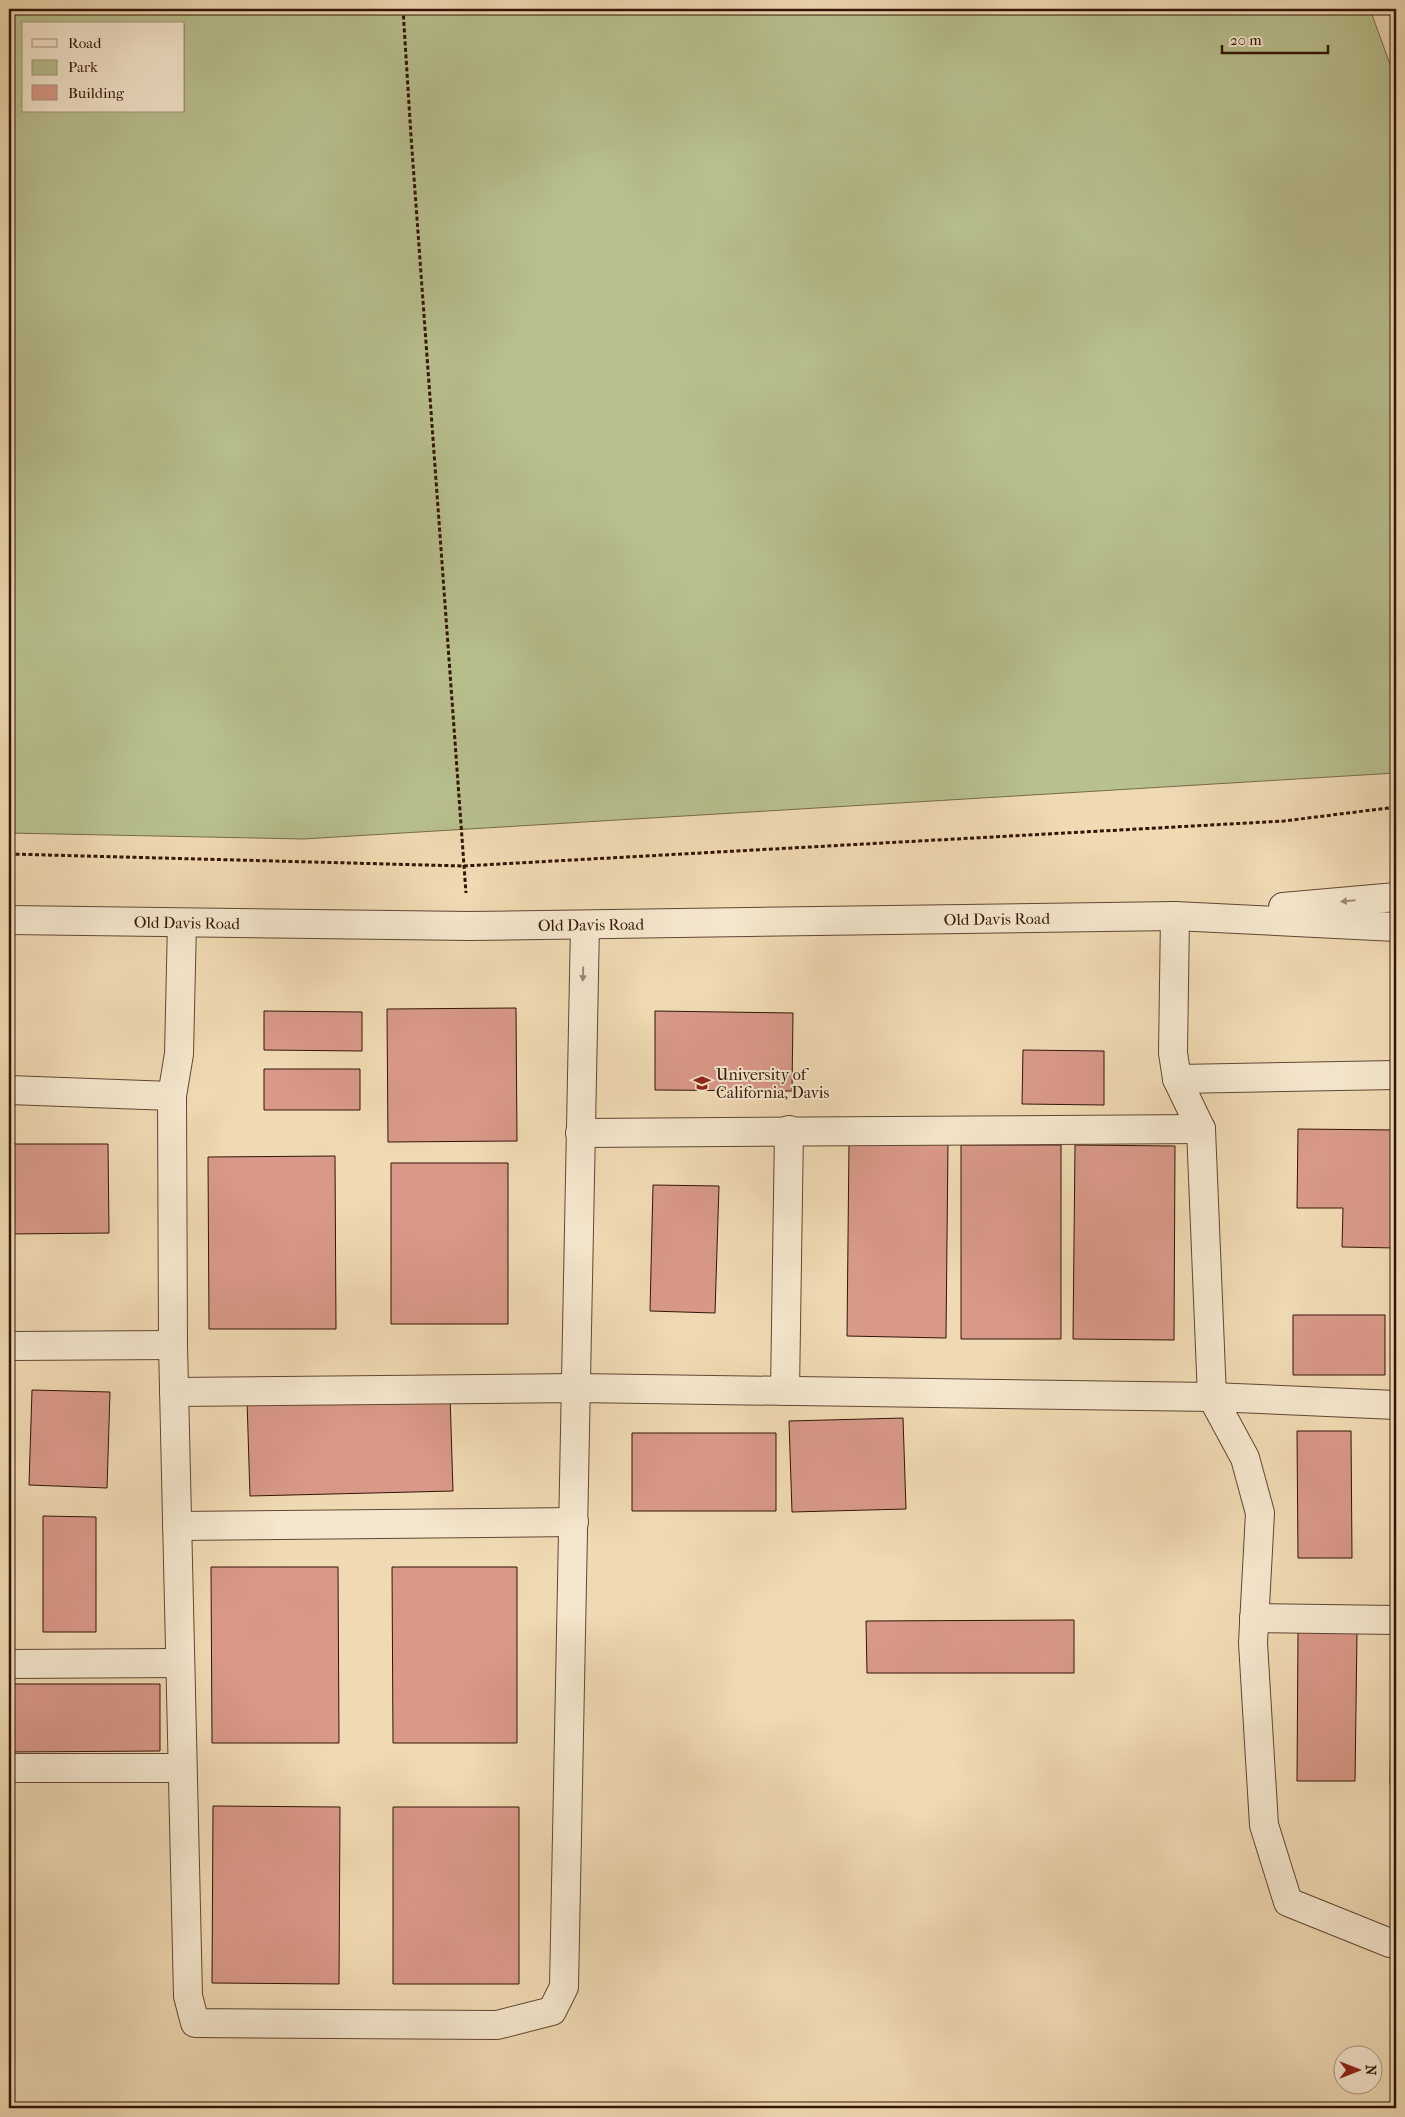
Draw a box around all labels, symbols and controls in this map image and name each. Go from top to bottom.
legend [22,22,185,112]
scale bar [1222,22,1329,54]
text: 20 m [1230,31,1262,49]
text: Road [68,34,102,52]
text: Park [68,58,98,76]
text: Building [68,84,125,102]
one-way arrow [1339,898,1355,906]
street label: Old Davis Road [944,908,1050,929]
street label: Old Davis Road [134,912,241,933]
street label: Old Davis Road [538,914,644,935]
one-way arrow [578,966,586,982]
place label: University of California, Davis [716,1065,830,1102]
school or university icon: University of California, Davis [692,1073,712,1093]
north arrow [1332,2044,1382,2094]
text: N [1362,2065,1379,2076]

